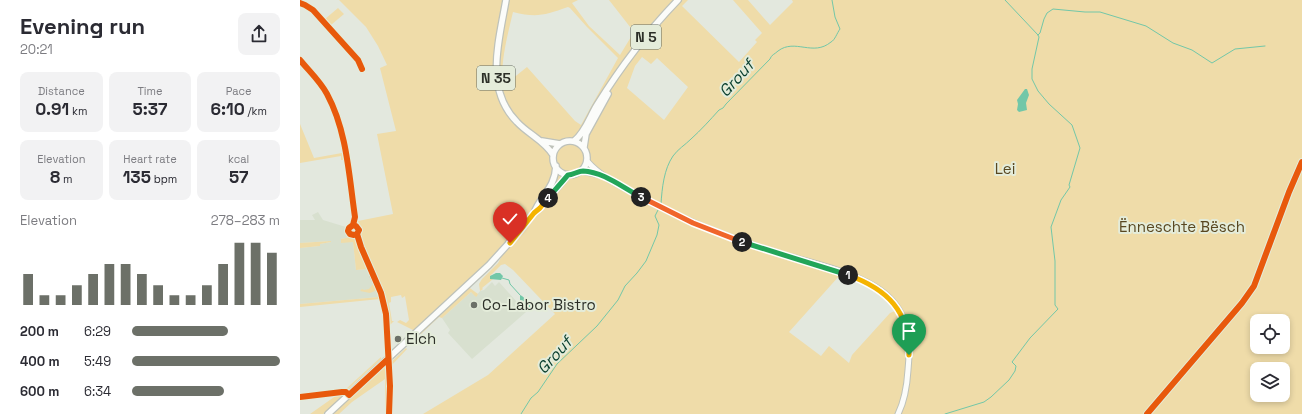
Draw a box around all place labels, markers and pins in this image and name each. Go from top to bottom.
pin: 3 [631,187,651,207]
pin: 4 [538,188,558,208]
pin [493,202,527,243]
pin: 2 [732,232,752,252]
pin: 1 [838,265,858,285]
place label: Co-Labor Bistro [482,295,596,314]
marker: Co-Labor Bistro [469,300,479,310]
pin [892,314,926,355]
place label: Elch [406,329,436,348]
marker: Elch [393,334,403,344]

